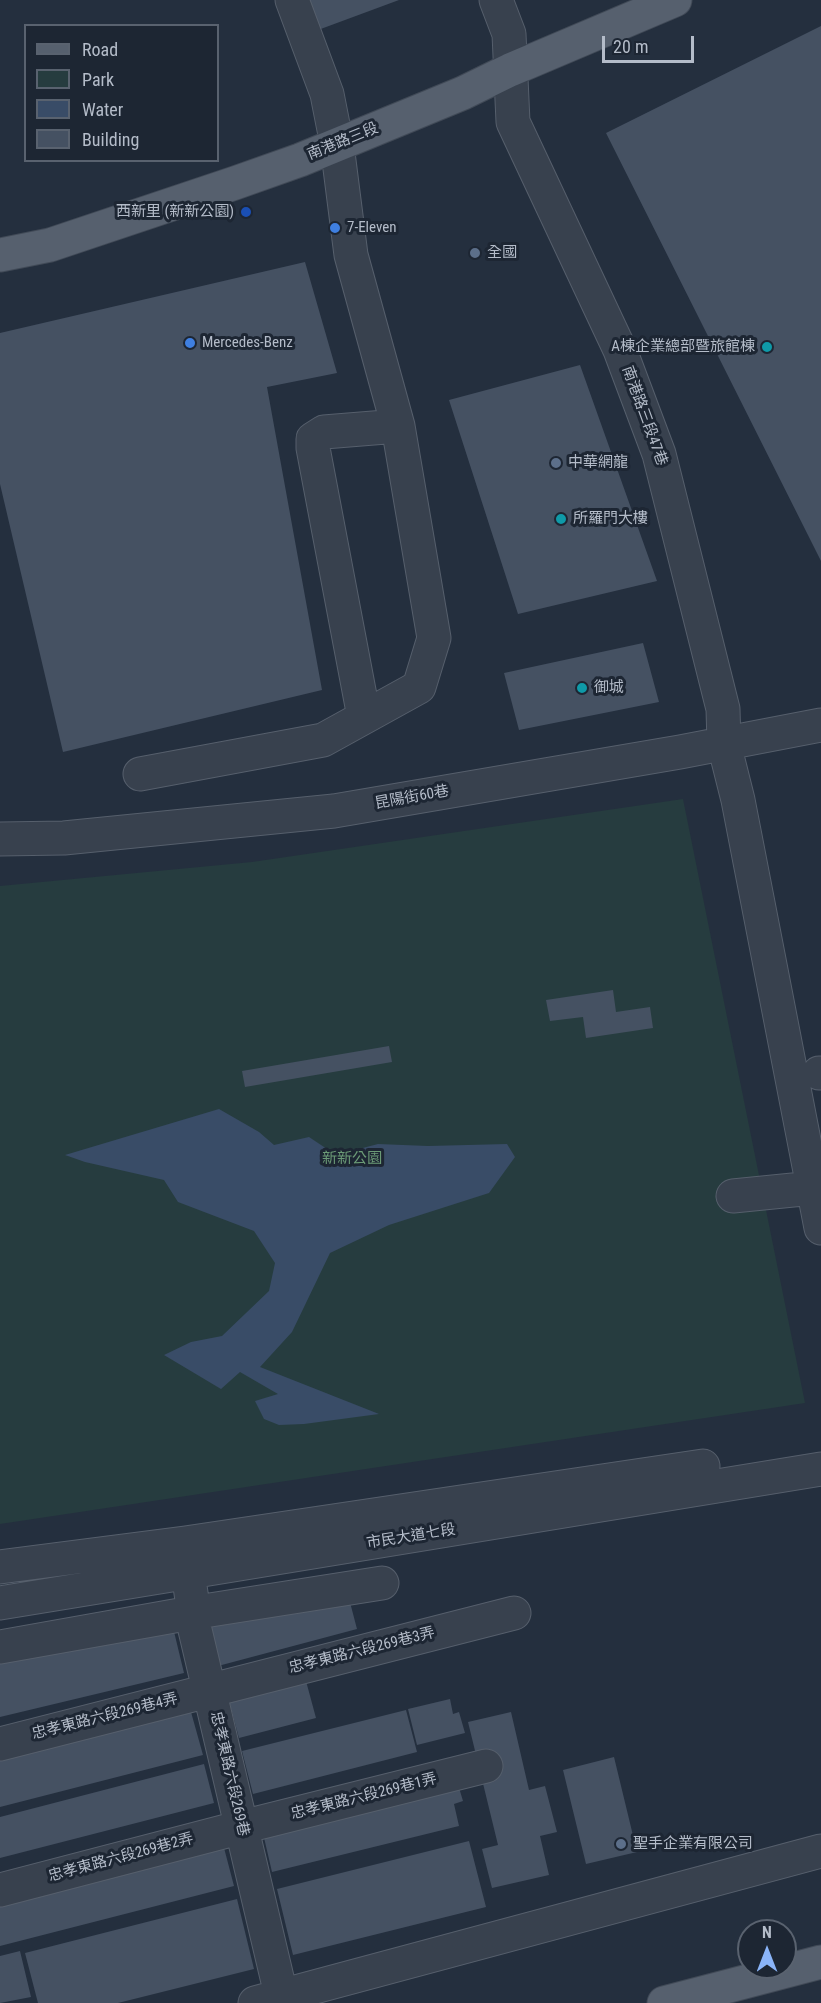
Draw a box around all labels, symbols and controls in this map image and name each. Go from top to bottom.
legend [24,24,219,162]
scale bar [605,24,696,62]
text: 20 m [613,36,648,57]
text: Road [82,39,118,60]
text: Park [82,69,114,90]
text: Water [82,99,123,120]
street label: 南港路三段 [305,120,381,164]
text: Building [82,129,139,150]
place label: 西新里 (新新公園) [116,203,234,221]
marker: 西新里 (新新公園) [239,205,253,219]
place label: 7-Eleven [347,219,397,237]
marker: 7-Eleven [328,221,342,235]
place label: 全國 [487,244,517,262]
marker: 全國 [468,246,482,260]
place label: Mercedes-Benz [202,334,293,352]
marker: Mercedes-Benz [183,336,197,350]
place label: A棟企業總部暨旅館棟 [611,338,755,356]
marker: A棟企業總部暨旅館棟 [760,340,774,354]
street label: 南港路三段47巷 [618,364,670,468]
place label: 中華網龍 [568,454,628,472]
marker: 中華網龍 [549,456,563,470]
place label: 所羅門大樓 [573,510,648,528]
marker: 所羅門大樓 [554,512,568,526]
place label: 御城 [594,679,624,697]
marker: 御城 [575,681,589,695]
street label: 昆陽街60巷 [374,783,450,813]
park label: 新新公園 [322,1150,382,1168]
street label: 市民大道七段 [365,1521,457,1553]
street label: 忠孝東路六段269巷3弄 [287,1624,437,1678]
street label: 忠孝東路六段269巷4弄 [30,1690,180,1744]
street label: 忠孝東路六段269巷 [206,1710,252,1838]
street label: 忠孝東路六段269巷1弄 [289,1770,439,1824]
street label: 忠孝東路六段269巷2弄 [46,1830,196,1886]
place label: 聖手企業有限公司 [633,1835,753,1853]
marker: 聖手企業有限公司 [614,1837,628,1851]
north arrow [737,1919,797,1979]
text: N [762,1923,772,1942]

